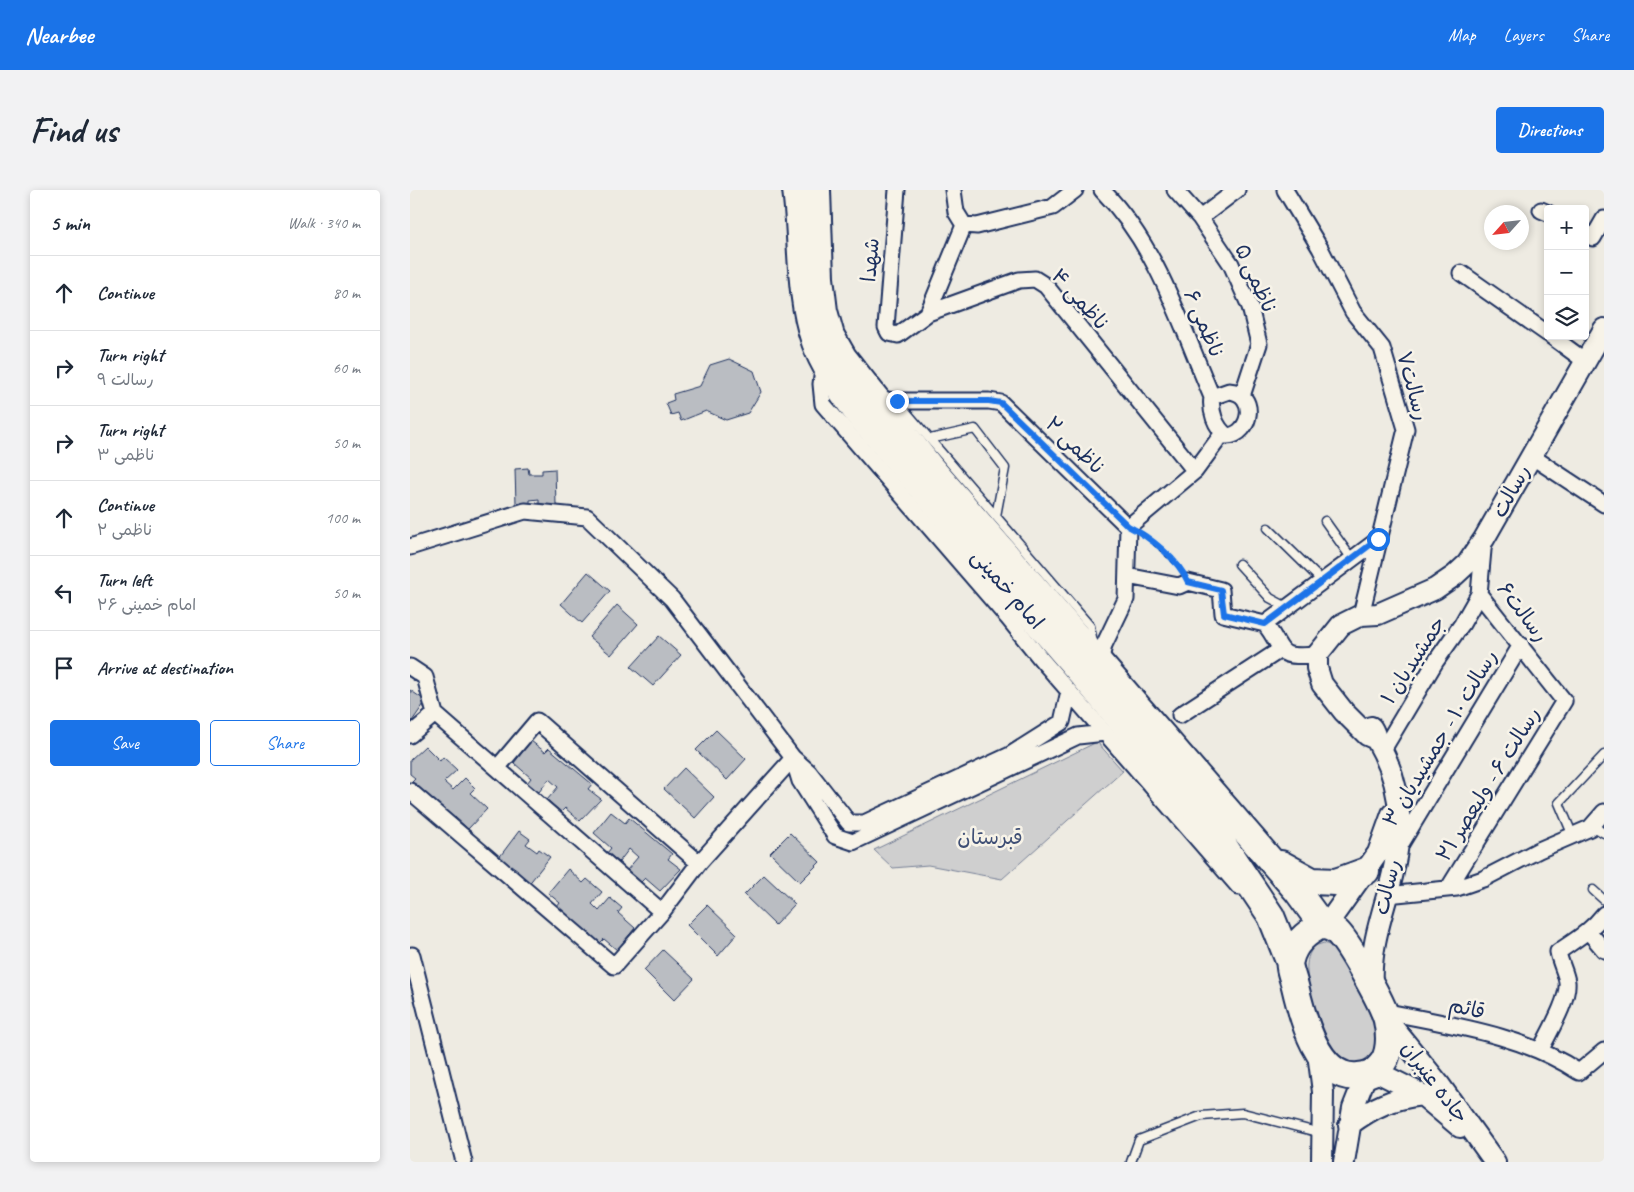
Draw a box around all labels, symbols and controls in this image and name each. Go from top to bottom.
text: Nearbee [25,20,93,50]
text: Map [1448,24,1476,46]
text: Layers [1504,24,1543,46]
text: Share [1571,24,1609,46]
button: Directions [1496,107,1604,153]
text: Find us [30,108,117,153]
north arrow [1484,205,1529,250]
map controls [1544,205,1589,340]
button: + [1544,205,1589,250]
text: 5 min [50,210,90,236]
text: Walk · 340 m [288,213,360,233]
street label: شهدا [855,237,885,283]
street label: ناظمی ۵ [1228,240,1283,317]
button: − [1544,250,1589,295]
street label: ناظمی ۴ [1045,263,1114,336]
icon: ahead [50,279,78,307]
text: Continue [97,281,154,305]
text: 80 m [333,283,360,303]
street label: ناظمی ۶ [1177,285,1230,361]
button: layers [1544,295,1589,340]
text: Turn right [97,343,164,367]
street label: رسالت۷ [1391,348,1435,424]
icon: right [50,354,78,382]
text: 60 m [333,358,360,378]
text: رسالت ۹ [97,370,154,390]
route end [886,390,909,413]
street label: ناظمی ۲ [1039,411,1110,480]
text: Turn right [97,418,164,442]
icon: right [50,429,78,457]
text: 50 m [333,433,360,453]
text: ناظمی ۳ [97,445,154,465]
street label: رسالت [1486,460,1536,522]
text: Continue [97,493,154,517]
icon: ahead [50,504,78,532]
text: 100 m [326,508,360,528]
text: ناظمی ۲ [97,520,152,540]
route start [1367,528,1390,551]
street label: امام خمینی [964,543,1050,637]
text: Turn left [97,568,152,592]
street label: رسالت۶ [1492,577,1554,647]
icon: left [50,579,78,607]
text: 50 m [333,583,360,603]
text: امام خمینی ۲۶ [97,595,196,615]
street label: جمشیدیان ۱ [1375,611,1451,709]
street label: رسالت ۱۰ - جمشیدیان ۳ [1377,645,1503,831]
icon: arrive [50,654,78,682]
text: Arrive at destination [97,656,233,680]
street label: رسالت ۶ - ولیعصر ۲۱ [1430,702,1546,866]
button: Save [50,720,200,766]
button: Share [210,720,360,766]
park label: قبرستان [957,824,1023,850]
street label: رسالت [1368,857,1406,917]
street label: قائم [1446,991,1488,1028]
street label: جاده عنبران [1396,1036,1474,1128]

